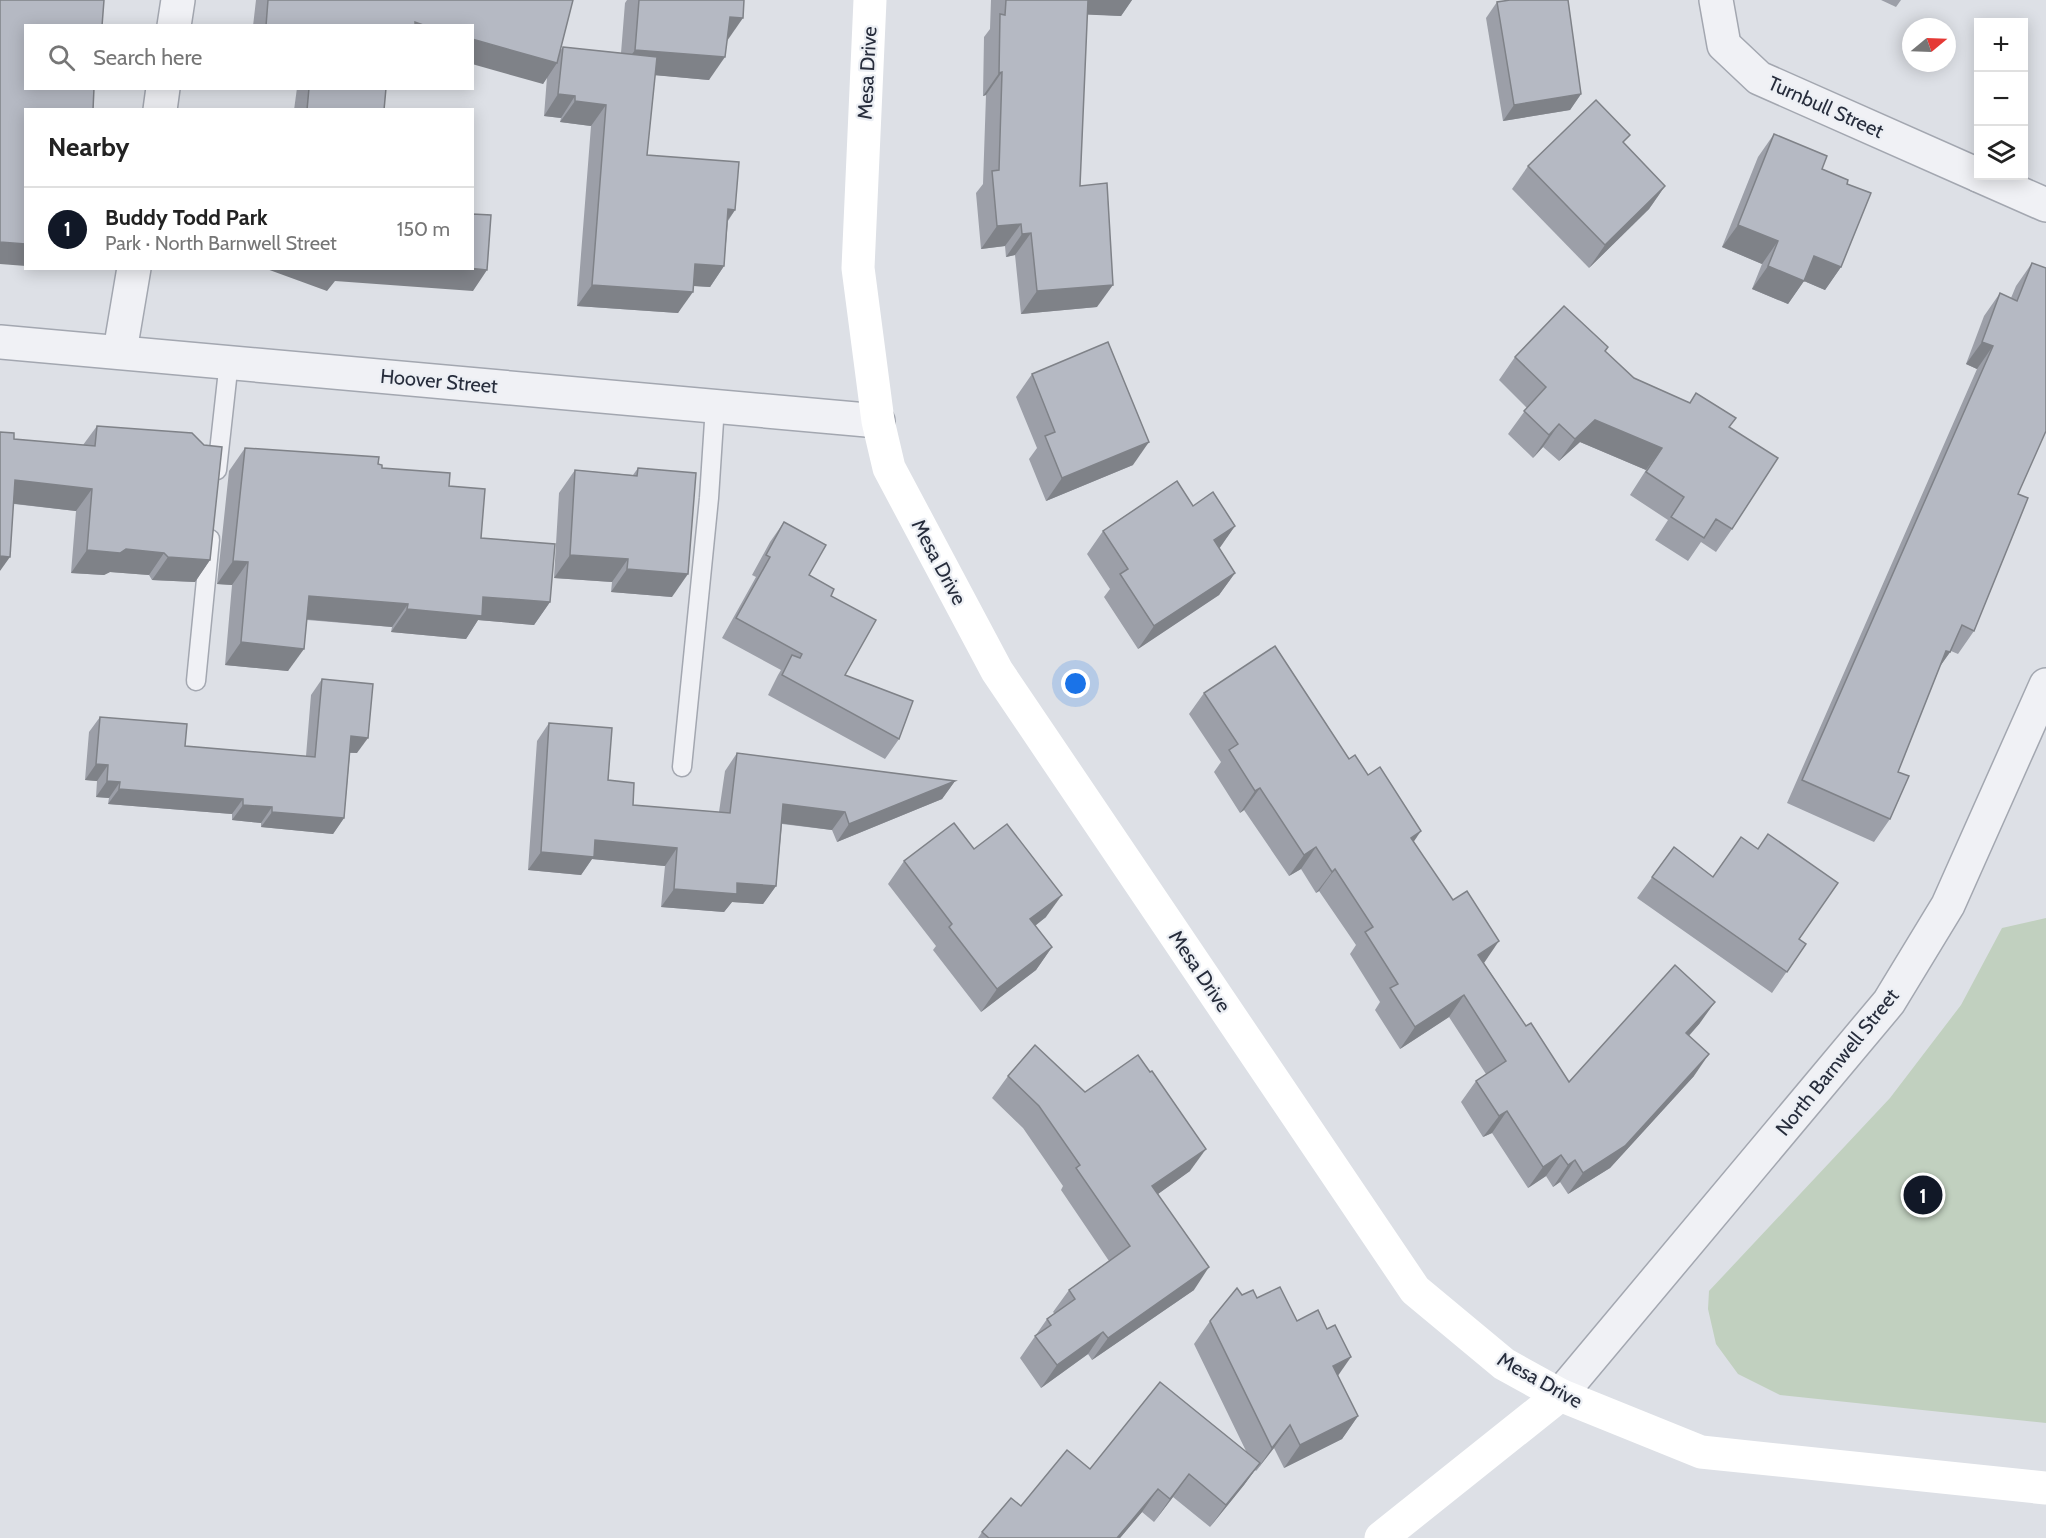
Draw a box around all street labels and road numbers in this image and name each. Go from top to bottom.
street label: Mesa Drive [853,26,881,120]
street label: Turnbull Street [1765,71,1888,143]
street label: Hoover Street [379,364,499,398]
street label: Mesa Drive [906,515,972,609]
street label: Mesa Drive [1164,926,1236,1016]
street label: North Barnwell Street [1770,984,1904,1140]
street label: Mesa Drive [1493,1347,1587,1413]

